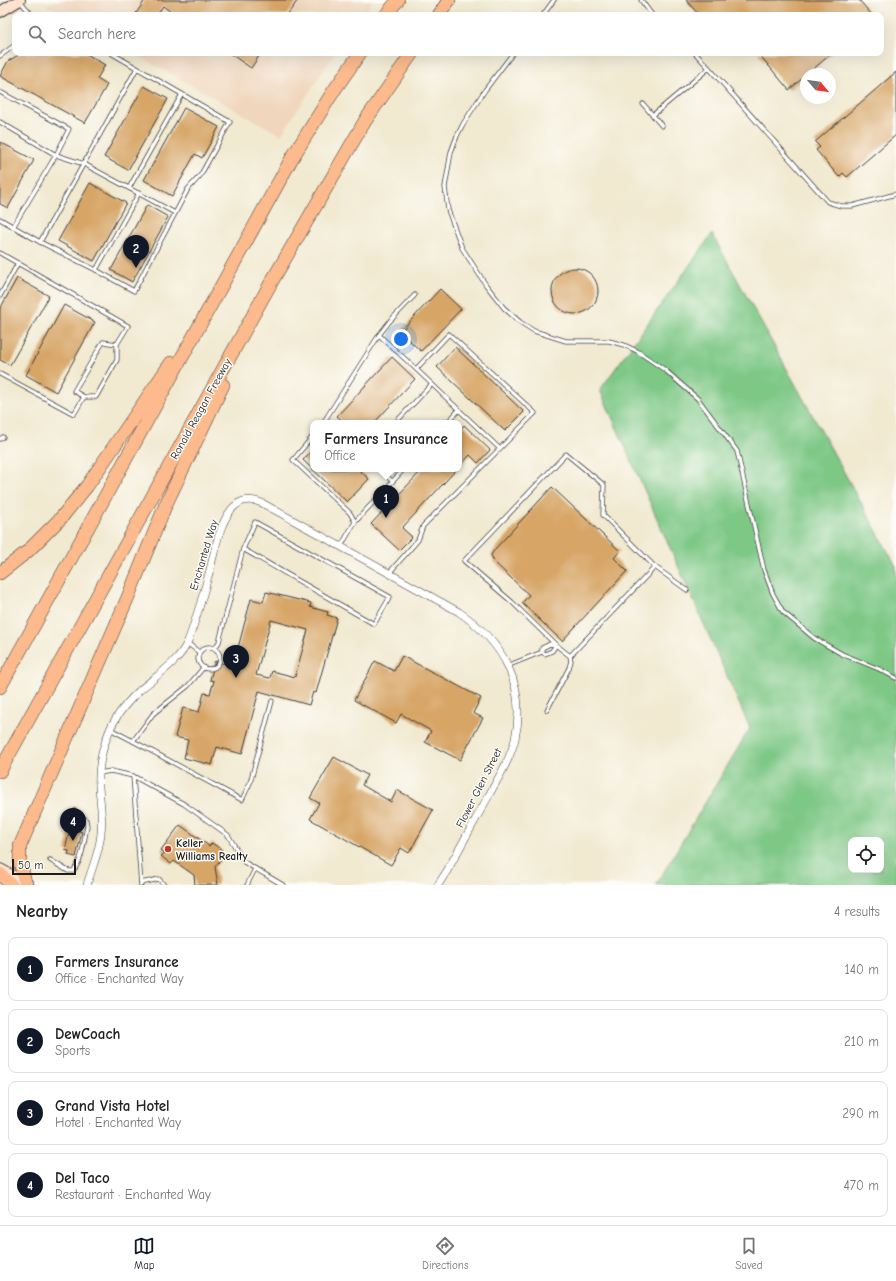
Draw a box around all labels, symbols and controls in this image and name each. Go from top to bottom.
search box [12,12,884,56]
icon: search [26,23,48,45]
text: Search here [58,25,136,43]
north arrow [800,68,836,104]
pin: 2 [123,235,149,268]
your location [391,329,411,349]
street label: Ronald Reagan Freeway [168,356,234,462]
popup [310,420,462,472]
text: Farmers Insurance [324,430,448,448]
text: Office [324,448,356,463]
pin: 1 [373,485,399,518]
street label: Enchanted Way [187,518,221,592]
pin: 3 [223,645,249,678]
street label: Flower Glen Street [453,745,505,830]
pin: 4 [60,808,86,841]
place label: Keller Williams Realty [176,837,247,863]
map controls [848,837,884,873]
button: locate [848,837,884,873]
marker: Keller Williams Realty [163,844,173,854]
scale bar [12,857,76,876]
text: 50 m [18,859,43,872]
text: Nearby [16,902,67,921]
text: 4 results [834,904,880,919]
text: Farmers Insurance [55,953,179,971]
text: 1 [27,962,33,977]
text: 140 m [845,962,879,977]
text: Office · Enchanted Way [55,971,183,986]
text: DewCoach [55,1025,120,1043]
text: 2 [27,1034,33,1049]
text: 210 m [844,1034,879,1049]
text: Sports [55,1043,90,1058]
text: Grand Vista Hotel [55,1097,170,1115]
text: 3 [27,1106,33,1121]
text: 290 m [842,1106,879,1121]
text: Hotel · Enchanted Way [55,1115,181,1130]
text: Del Taco [55,1169,110,1187]
text: 4 [27,1178,33,1193]
text: 470 m [844,1178,879,1193]
text: Restaurant · Enchanted Way [55,1187,211,1202]
tab: Map [133,1235,155,1272]
tab: Directions [422,1235,469,1272]
tab: Saved [735,1235,763,1272]

